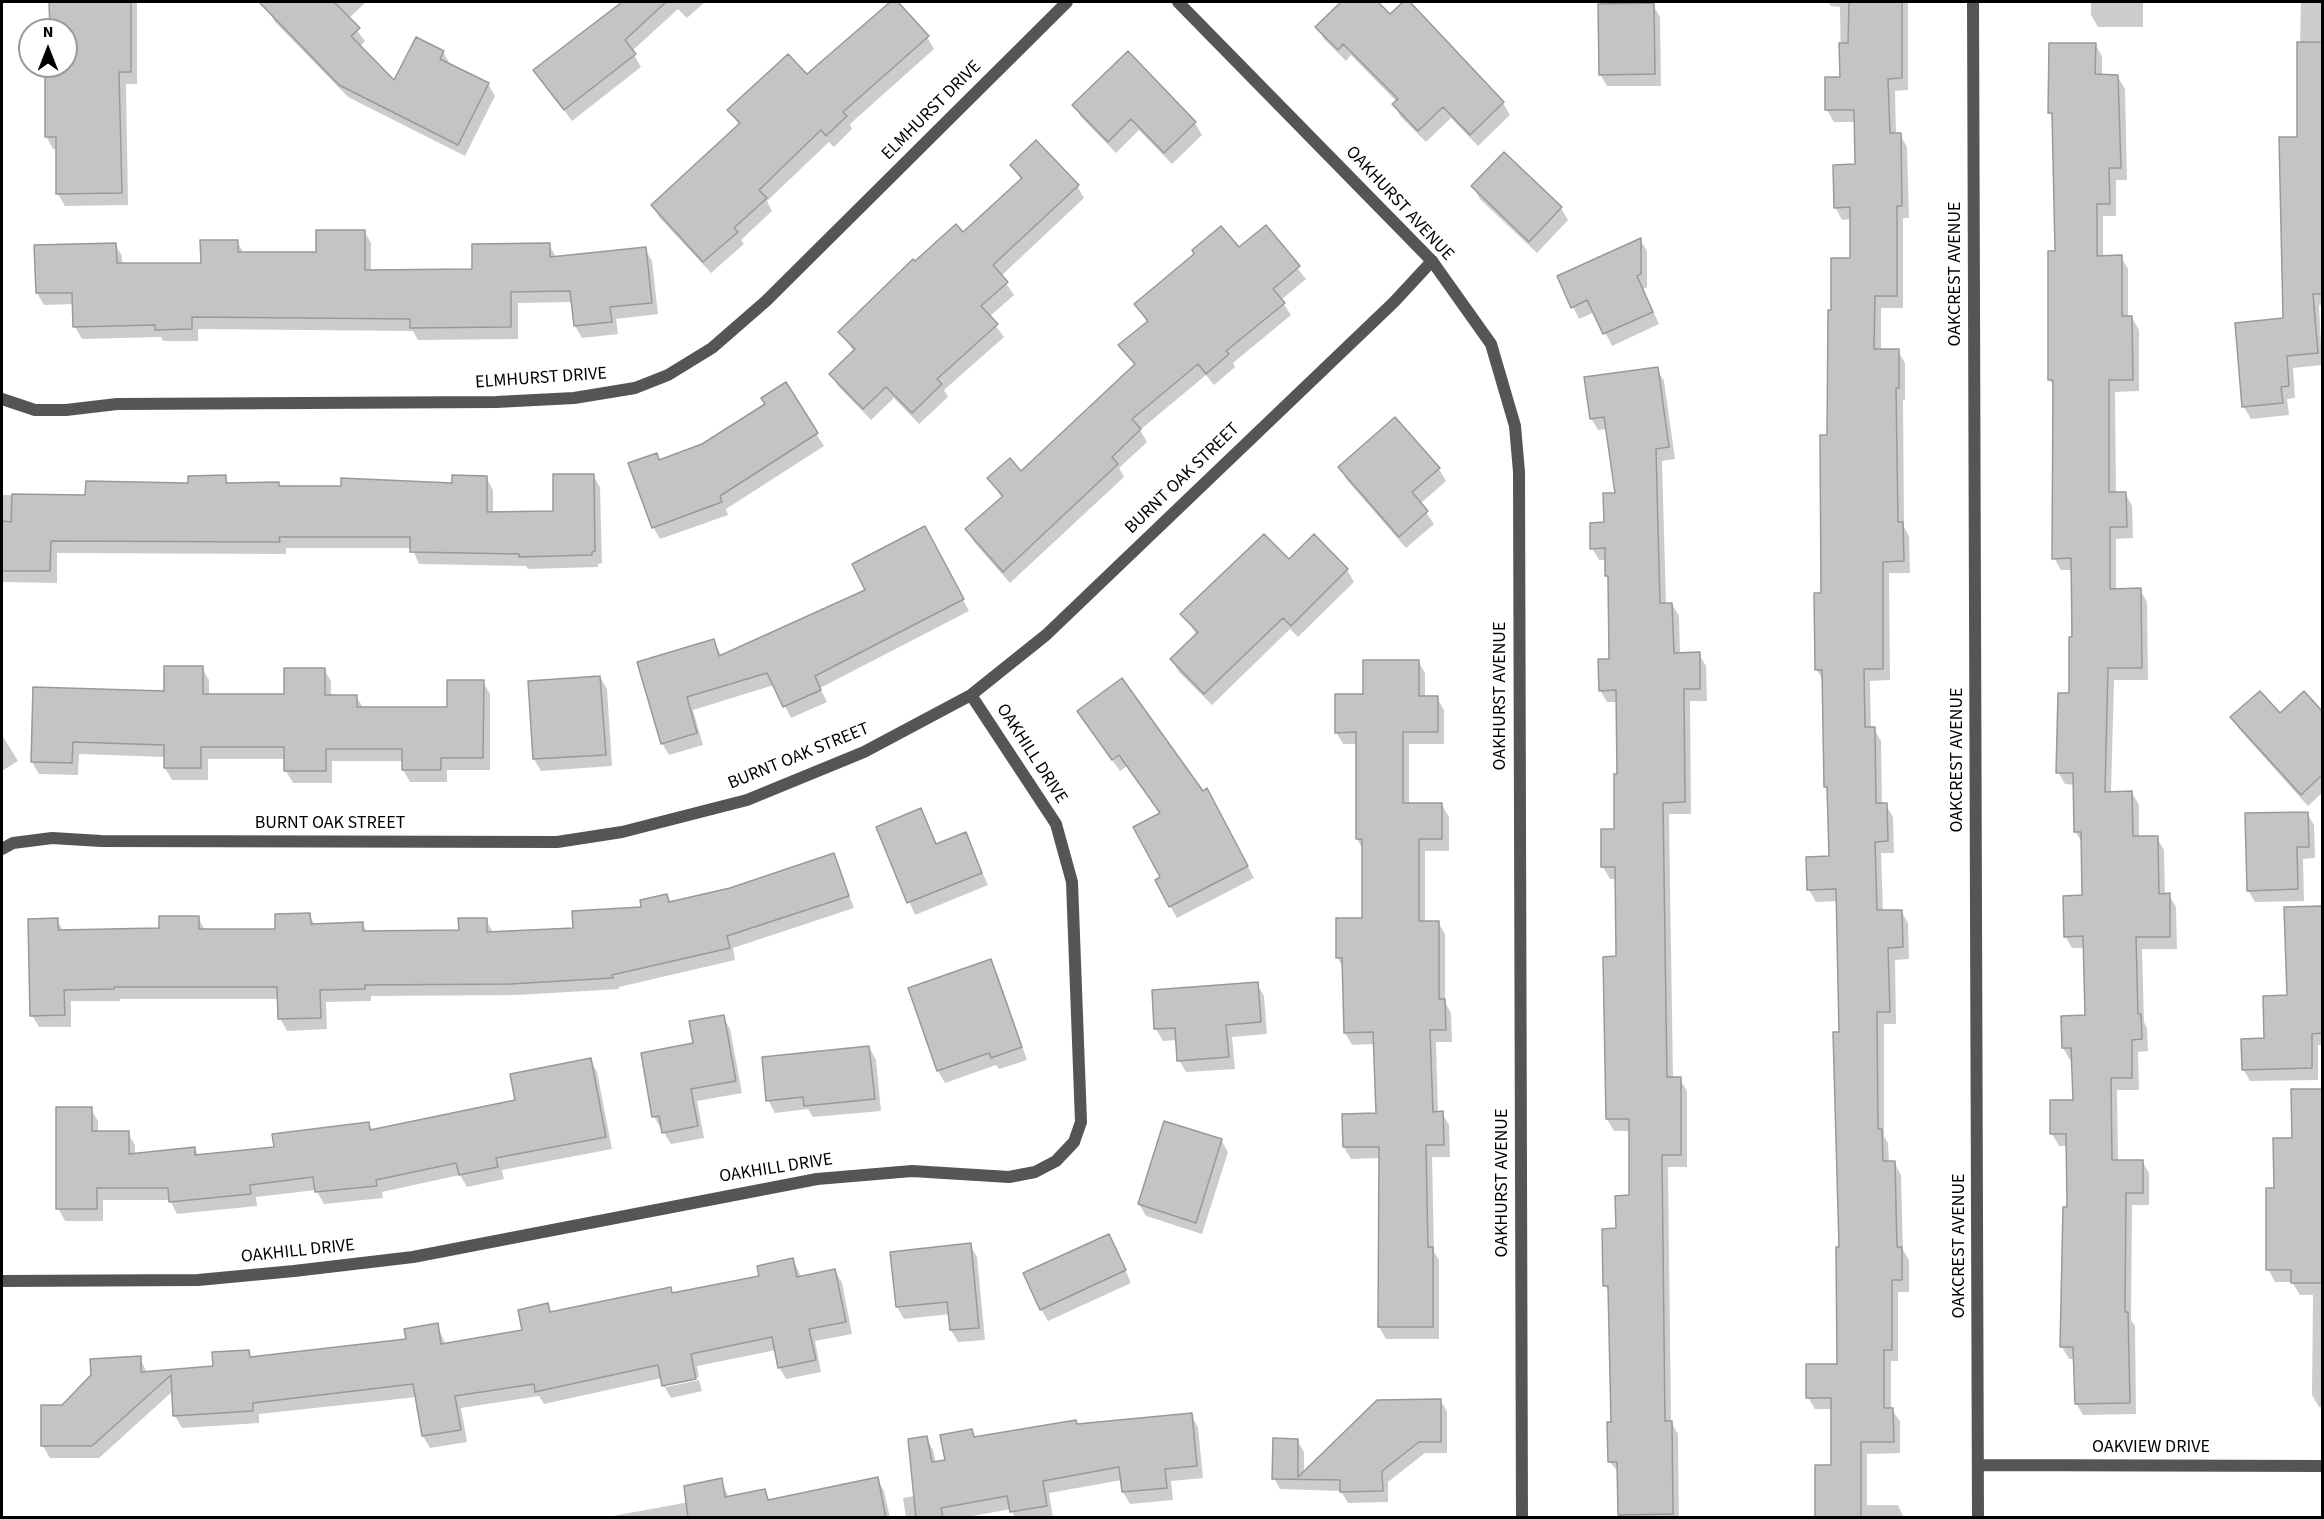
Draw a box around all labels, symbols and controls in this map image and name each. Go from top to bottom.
north arrow [18,18,78,78]
text: N [43,21,53,43]
street label: ELMHURST DRIVE [878,57,986,165]
street label: OAKHURST AVENUE [1340,142,1458,266]
street label: OAKCREST AVENUE [1945,201,1967,347]
street label: ELMHURST DRIVE [474,364,608,394]
street label: BURNT OAK STREET [1121,419,1245,539]
street label: OAKHURST AVENUE [1490,622,1512,770]
street label: OAKCREST AVENUE [1947,687,1969,833]
street label: OAKHILL DRIVE [991,700,1071,808]
street label: BURNT OAK STREET [725,719,873,795]
street label: BURNT OAK STREET [255,813,405,835]
street label: OAKHURST AVENUE [1492,1109,1514,1257]
street label: OAKHILL DRIVE [718,1149,834,1189]
street label: OAKCREST AVENUE [1949,1173,1971,1319]
street label: OAKHILL DRIVE [240,1235,356,1269]
street label: OAKVIEW DRIVE [2092,1437,2210,1459]

